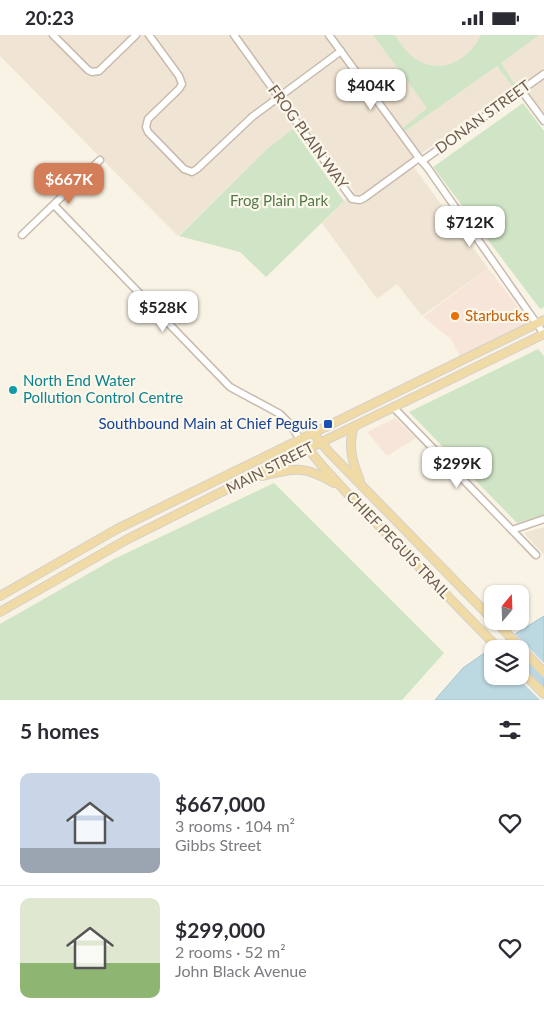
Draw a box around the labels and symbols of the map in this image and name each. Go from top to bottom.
pin: $404K [336,69,406,111]
street label: DONAN STREET [431,76,533,157]
street label: FROG PLAIN WAY [265,81,353,192]
pin: $667K [34,163,104,205]
park label: Frog Plain Park [230,191,328,209]
pin: $712K [435,205,505,248]
pin: $528K [128,291,198,333]
place label: Starbucks [465,306,529,324]
marker: Starbucks [449,310,461,322]
place label: North End Water Pollution Control Centre [23,371,183,406]
marker: North End Water Pollution Control Centre [7,384,19,396]
place label: Southbound Main at Chief Peguis [98,414,318,432]
marker: Southbound Main at Chief Peguis [322,418,334,430]
street label: MAIN STREET [223,437,317,497]
pin: $299K [422,447,492,489]
street label: CHIEF PEGUIS TRAIL [343,487,455,602]
north arrow [484,585,529,630]

